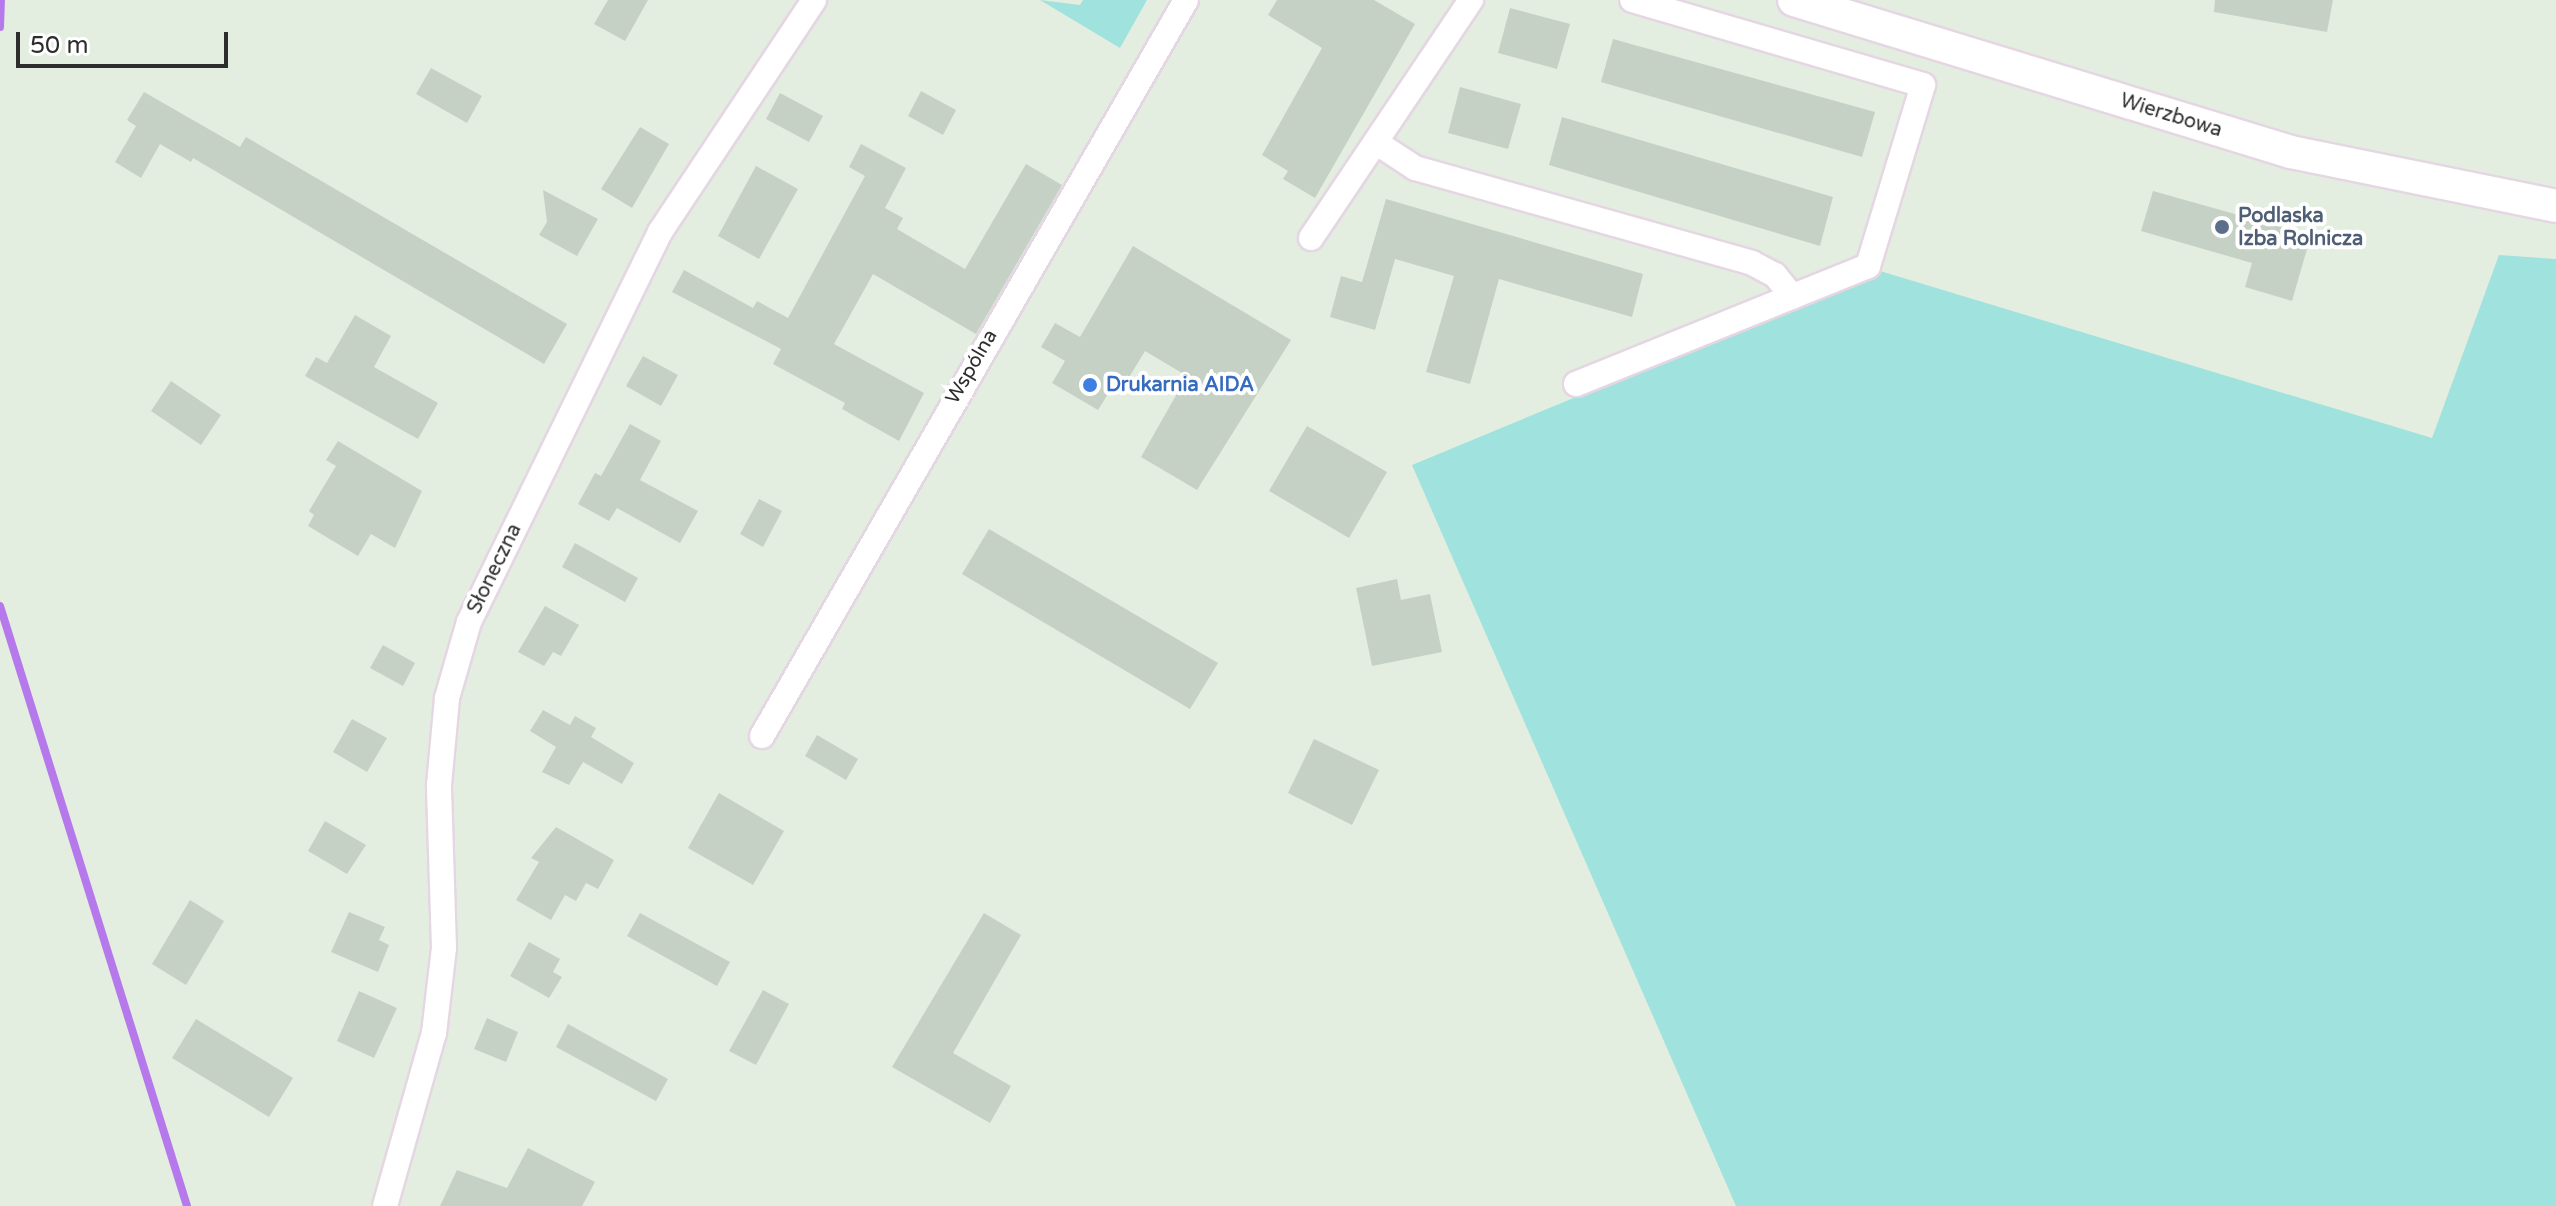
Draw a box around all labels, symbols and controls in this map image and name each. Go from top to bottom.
scale bar [20,16,232,66]
text: 50 m [30,31,88,60]
street label: Wierzbowa [2117,89,2225,143]
place label: Podlaska Izba Rolnicza [2238,204,2363,251]
marker: Podlaska Izba Rolnicza [2213,218,2231,236]
street label: Wspólna [941,325,1003,409]
place label: Drukarnia AIDA [1106,373,1254,397]
marker: Drukarnia AIDA [1081,376,1099,394]
street label: Słoneczna [463,520,527,618]

